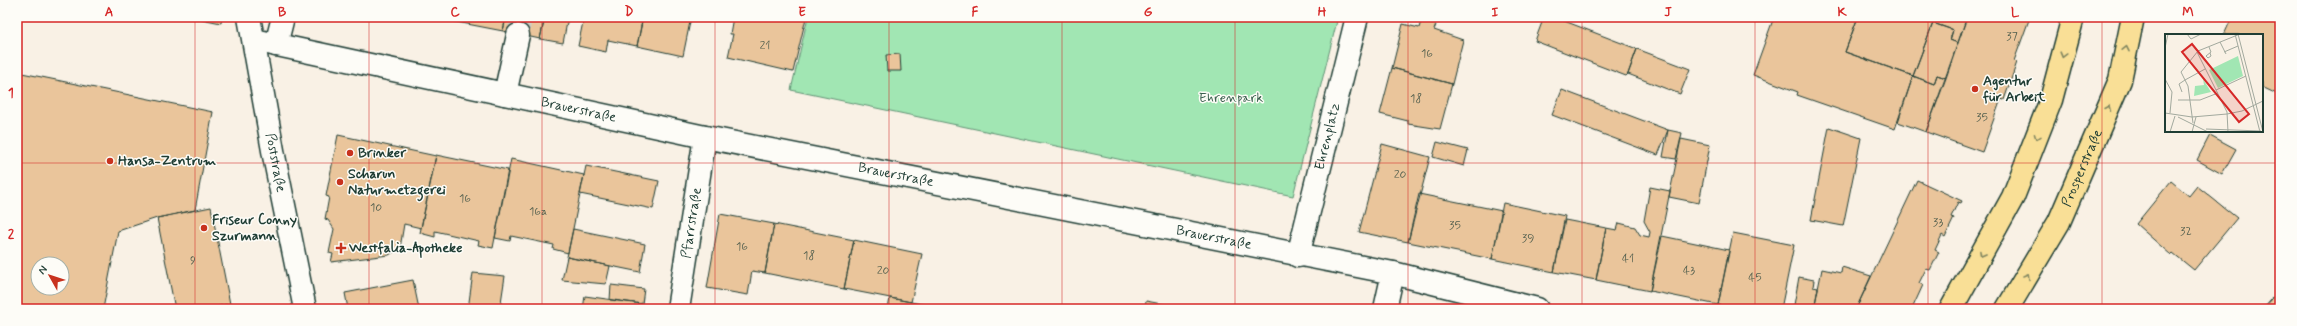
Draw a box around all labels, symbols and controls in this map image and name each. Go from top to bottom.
text: A [105,4,113,21]
text: B [278,4,287,21]
text: C [450,4,460,21]
text: D [625,4,634,21]
text: E [798,4,806,21]
text: F [972,4,979,21]
text: G [1144,4,1153,21]
text: H [1318,4,1327,21]
text: I [1492,4,1499,21]
text: J [1664,4,1672,21]
text: K [1837,4,1847,21]
text: L [2011,4,2020,21]
text: M [2182,4,2194,21]
house number: 37 [2006,29,2018,45]
inset map [2165,34,2263,132]
house number: 21 [759,38,771,54]
one-way arrow [2122,45,2130,52]
house number: 16 [1421,46,1433,62]
one-way arrow [2059,51,2068,58]
place label: Agentur für Arbeit [1982,72,2046,106]
marker: Agentur für Arbeit [1970,84,1980,94]
text: 1 [8,85,14,102]
park label: Ehrenpark [1199,89,1263,107]
house number: 18 [1410,91,1422,107]
street label: Brauerstraße [539,93,618,127]
street label: Ehrenplatz [1311,101,1344,172]
one-way arrow [2103,105,2111,112]
house number: 35 [1976,110,1988,126]
street label: Prosperstraße [2058,126,2107,210]
street label: Poststraße [261,132,290,194]
one-way arrow [2033,133,2041,140]
place label: Brinker [358,144,407,162]
marker: Brinker [345,148,355,158]
place label: Hansa-Zentrum [118,152,216,170]
marker: Hansa-Zentrum [105,156,115,166]
street label: Brauerstraße [857,158,935,191]
place label: Scharun Naturmetzgerei [348,165,446,202]
house number: 20 [1394,167,1407,183]
marker: Scharun Naturmetzgerei [335,177,345,187]
street label: Pfarrstraße [677,186,706,260]
house number: 16 [459,191,471,207]
house number: 10 [370,200,382,216]
house number: 16a [529,204,547,220]
place label: Friseur Conny Szurmann [212,211,297,245]
house number: 33 [1933,215,1943,231]
house number: 35 [1449,218,1461,234]
street label: Brauerstraße [1174,221,1253,254]
marker: Friseur Conny Szurmann [199,223,209,233]
house number: 32 [2180,224,2192,240]
text: 2 [8,226,15,243]
house number: 39 [1522,231,1534,247]
place label: Westfalia-Apotheke [348,239,462,259]
house number: 16 [736,239,748,255]
marker: Westfalia-Apotheke [336,243,346,253]
house number: 18 [803,248,815,264]
one-way arrow [1979,250,1986,257]
house number: 41 [1622,251,1634,267]
house number: 9 [190,253,196,269]
north arrow [30,256,70,296]
text: N [35,263,51,278]
house number: 20 [877,263,890,279]
house number: 43 [1683,263,1695,279]
house number: 45 [1748,270,1762,286]
one-way arrow [2023,273,2030,280]

